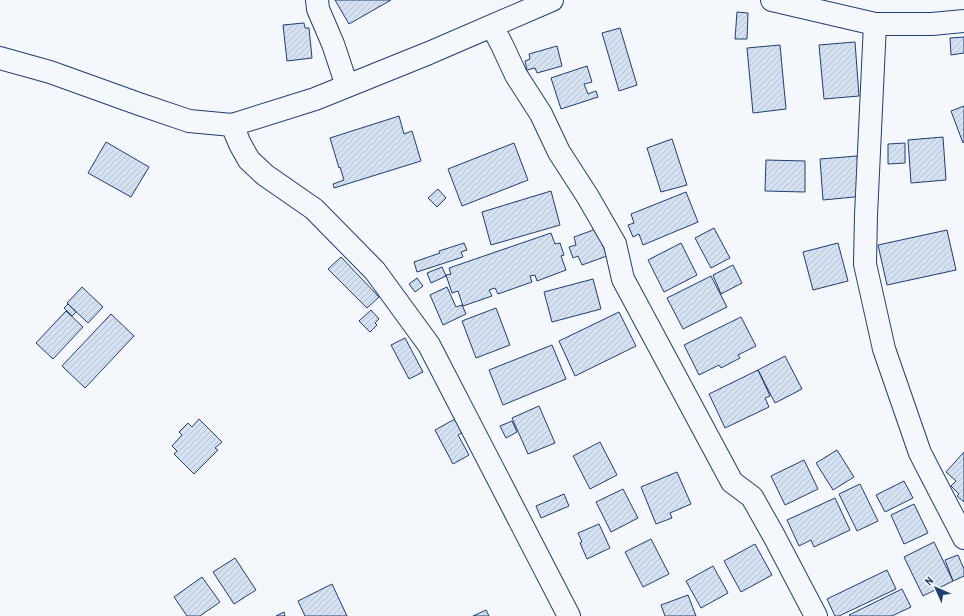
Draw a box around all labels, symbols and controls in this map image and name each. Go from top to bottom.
north arrow [916,568,956,608]
text: N [922,574,936,588]

